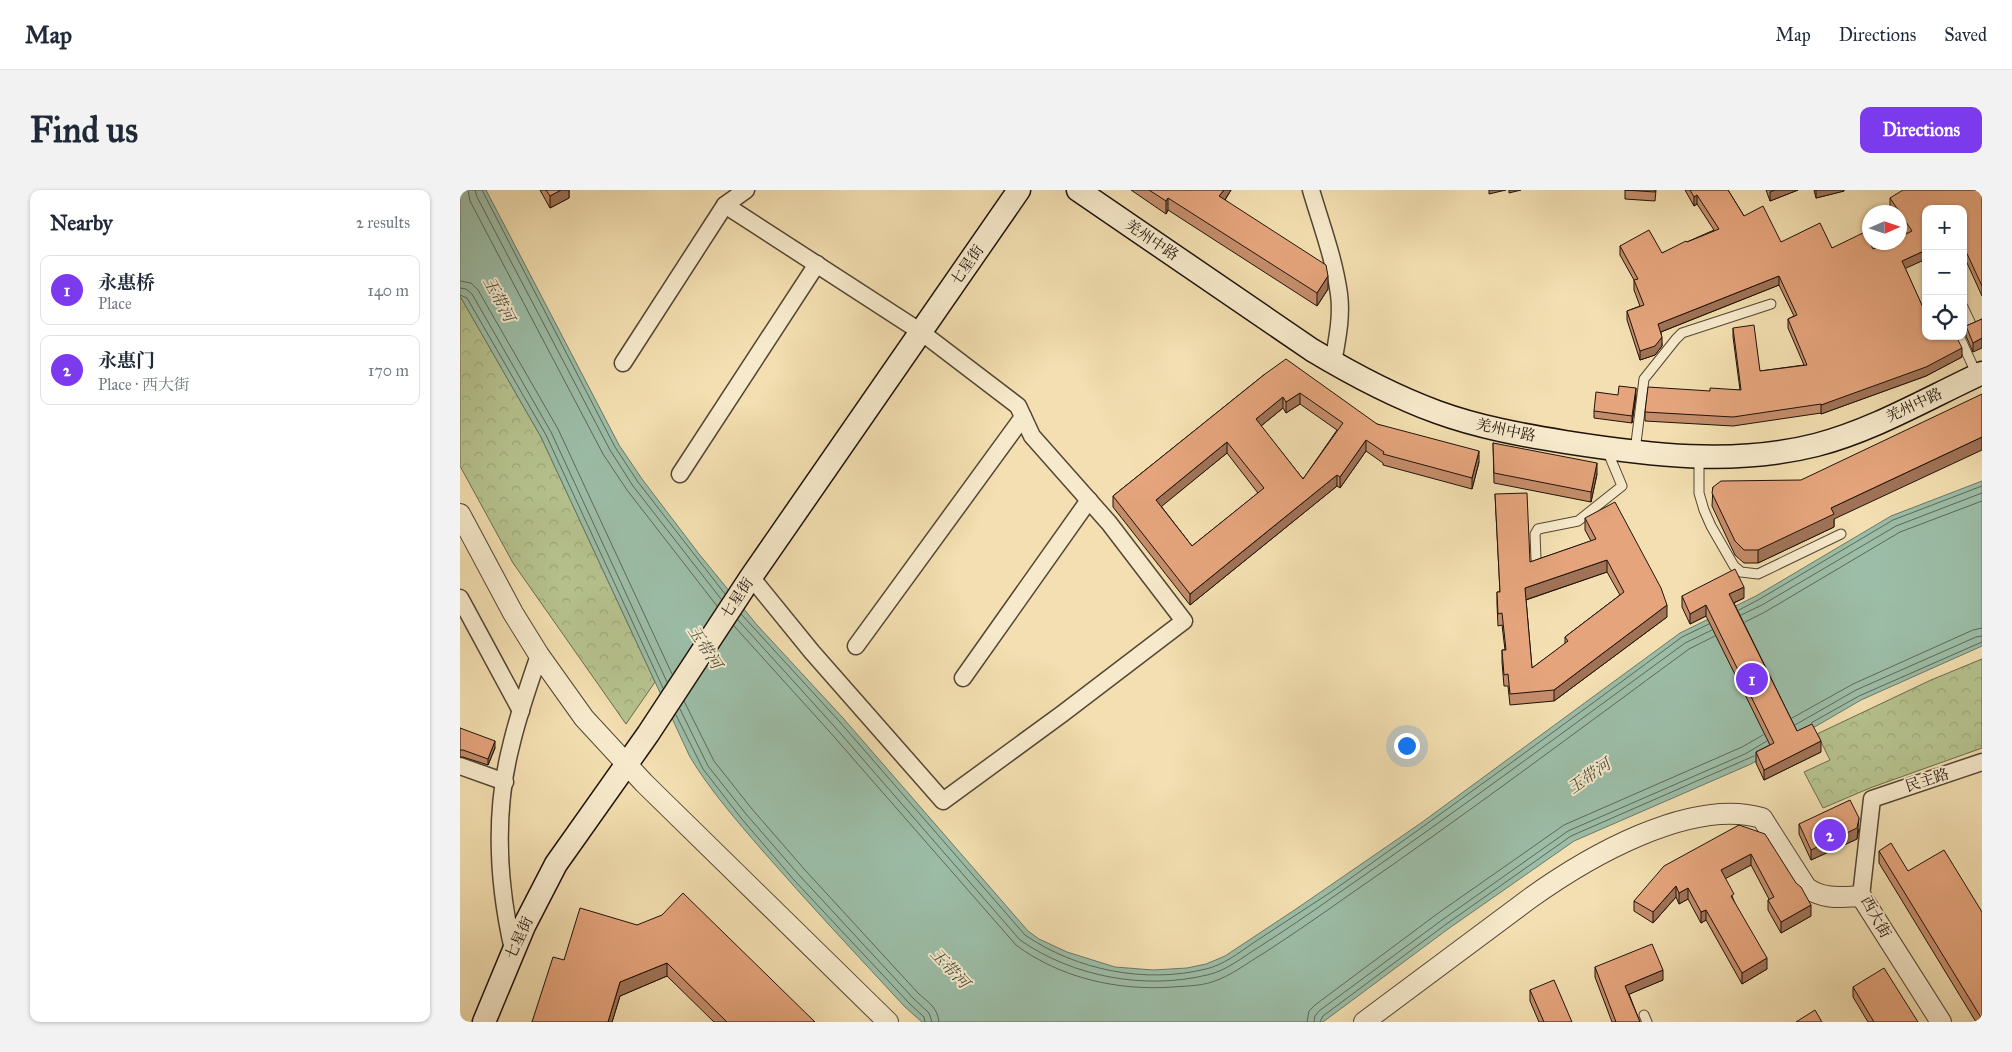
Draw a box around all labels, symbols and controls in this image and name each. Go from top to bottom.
text: Map [25,20,72,50]
text: Map [1775,24,1811,46]
text: Directions [1839,24,1916,46]
text: Saved [1944,24,1987,46]
button: Directions [1860,107,1982,153]
text: Find us [30,109,138,152]
north arrow [1862,205,1907,250]
map controls [1922,205,1967,340]
button: + [1922,205,1967,250]
text: Nearby [50,210,113,236]
text: 2 results [356,213,410,232]
street label: 羌州中路 [1122,216,1182,264]
street label: 七星街 [947,241,987,289]
button: − [1922,250,1967,295]
text: 永惠桥 [98,271,155,294]
water label: 玉带河 [479,273,520,327]
text: 1 [64,281,70,300]
text: 140 m [368,281,409,300]
text: Place [98,294,132,313]
button: locate [1922,295,1967,340]
text: 永惠门 [98,349,155,372]
text: 2 [63,361,71,380]
text: 170 m [368,361,409,380]
text: Place · 西大街 [98,375,190,394]
street label: 羌州中路 [1883,384,1945,426]
street label: 羌州中路 [1475,415,1537,445]
street label: 七星街 [717,574,757,622]
water label: 玉带河 [684,622,728,675]
pin: 1 [1736,660,1768,698]
your location [1394,733,1420,759]
water label: 玉带河 [1564,753,1617,798]
street label: 民主路 [1903,764,1951,796]
pin: 2 [1814,816,1846,854]
street label: 西大街 [1857,893,1895,941]
street label: 七星街 [501,914,537,962]
water label: 玉带河 [927,944,975,994]

